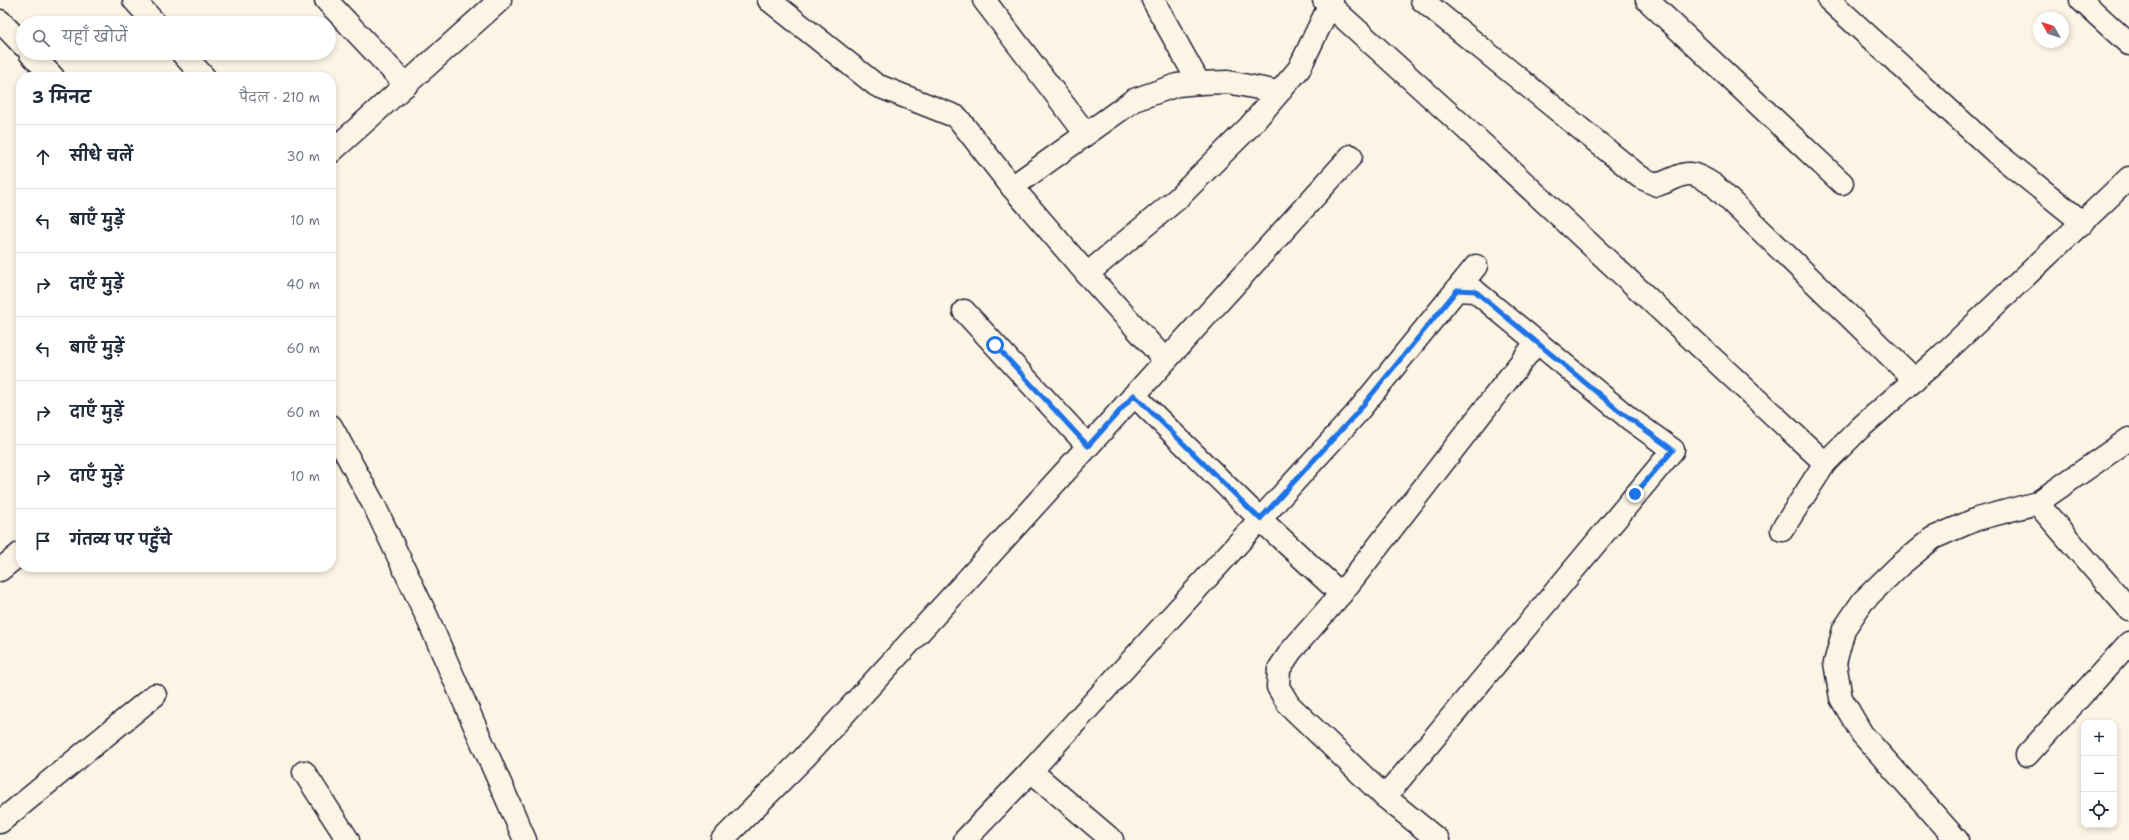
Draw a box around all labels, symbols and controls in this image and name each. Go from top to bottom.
north arrow [2033,12,2069,48]
search box [16,16,336,60]
icon: search [30,27,52,49]
text: यहाँ खोजें [62,27,128,47]
text: 3 मिनट [32,86,91,108]
text: पैदल · 210 m [239,89,320,106]
icon: ahead [32,146,54,168]
text: सीधे चलें [70,146,133,166]
text: 30 m [286,148,320,165]
icon: left [32,210,54,232]
text: बाएँ मुड़ें [70,210,124,230]
text: 10 m [290,212,320,229]
icon: right [32,274,54,296]
text: दाएँ मुड़ें [70,274,124,294]
text: 40 m [286,276,320,293]
route start [986,336,1004,354]
icon: left [32,338,54,360]
text: बाएँ मुड़ें [70,338,124,358]
text: 60 m [287,340,320,357]
icon: right [32,402,54,424]
text: दाएँ मुड़ें [70,402,124,422]
text: 60 m [287,404,320,421]
icon: right [32,466,54,488]
text: दाएँ मुड़ें [70,466,124,486]
text: 10 m [290,468,320,485]
route end [1626,485,1644,503]
icon: arrive [32,530,54,552]
text: गंतव्य पर पहुँचे [70,530,172,550]
map controls [2081,720,2117,828]
button: + [2081,720,2117,756]
button: − [2081,756,2117,792]
button: locate [2081,792,2117,828]

